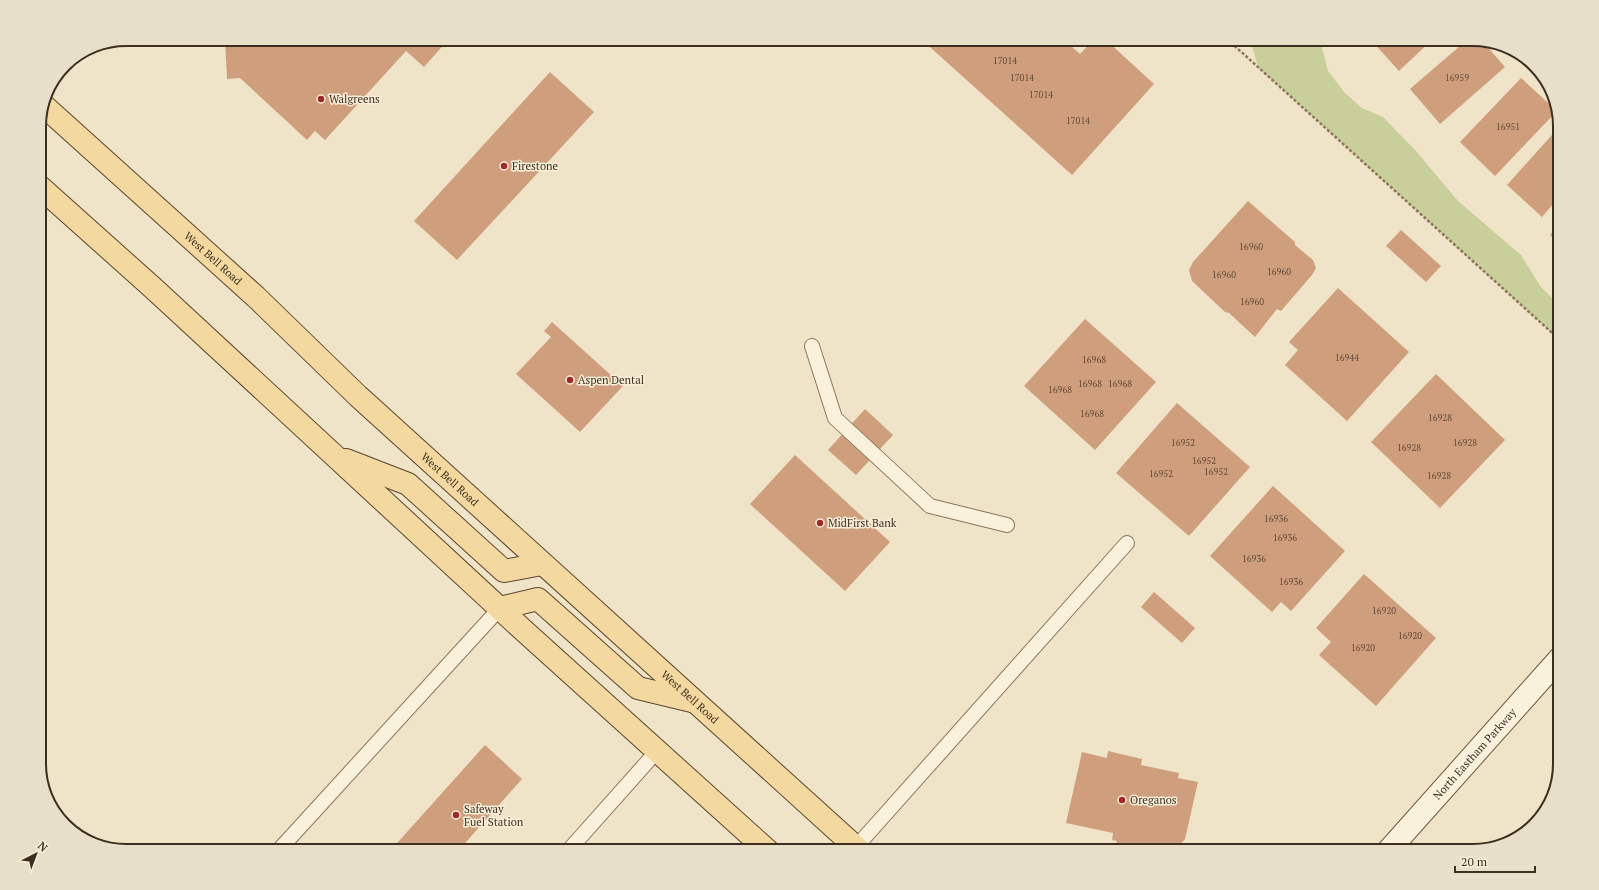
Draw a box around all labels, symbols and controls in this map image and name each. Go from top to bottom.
house number: 17014 [993,55,1017,67]
house number: 17014 [1010,72,1034,84]
house number: 16959 [1445,72,1469,84]
house number: 17014 [1029,89,1053,101]
place label: Walgreens [329,92,380,106]
marker: Walgreens [316,94,326,104]
house number: 17014 [1066,115,1090,127]
house number: 16951 [1496,121,1520,133]
place label: Firestone [512,159,559,173]
marker: Firestone [499,161,509,171]
street label: West Bell Road [181,229,245,288]
house number: 16960 [1239,241,1263,253]
house number: 16960 [1267,266,1291,278]
house number: 16960 [1212,269,1236,281]
house number: 16960 [1240,296,1264,308]
house number: 16944 [1335,352,1359,364]
house number: 16968 [1082,354,1106,366]
place label: Aspen Dental [578,373,644,387]
marker: Aspen Dental [565,375,575,385]
house number: 16968 [1078,378,1102,390]
house number: 16968 [1108,378,1132,390]
house number: 16968 [1048,384,1072,396]
house number: 16968 [1080,408,1104,420]
house number: 16928 [1428,412,1452,424]
house number: 16952 [1171,437,1195,449]
house number: 16928 [1453,437,1477,449]
house number: 16928 [1397,442,1421,454]
street label: West Bell Road [418,450,482,509]
house number: 16952 [1192,455,1216,467]
house number: 16952 [1204,466,1228,478]
house number: 16952 [1149,468,1173,480]
house number: 16928 [1427,470,1451,482]
house number: 16936 [1264,513,1288,525]
place label: MidFirst Bank [828,516,897,530]
marker: MidFirst Bank [815,518,825,528]
house number: 16936 [1273,532,1297,544]
house number: 16936 [1242,553,1266,565]
house number: 16936 [1279,576,1303,588]
house number: 16920 [1372,605,1396,617]
house number: 16920 [1398,630,1422,642]
house number: 16920 [1351,642,1375,654]
street label: West Bell Road [658,667,722,727]
street label: North Eastham Parkway [1430,705,1519,803]
place label: Oreganos [1130,793,1177,807]
marker: Oreganos [1117,795,1127,805]
place label: Safeway Fuel Station [464,802,524,829]
marker: Safeway Fuel Station [451,810,461,820]
north arrow [16,834,56,874]
text: N [35,839,51,855]
scale bar [1455,848,1535,874]
text: 20 m [1461,854,1488,869]

